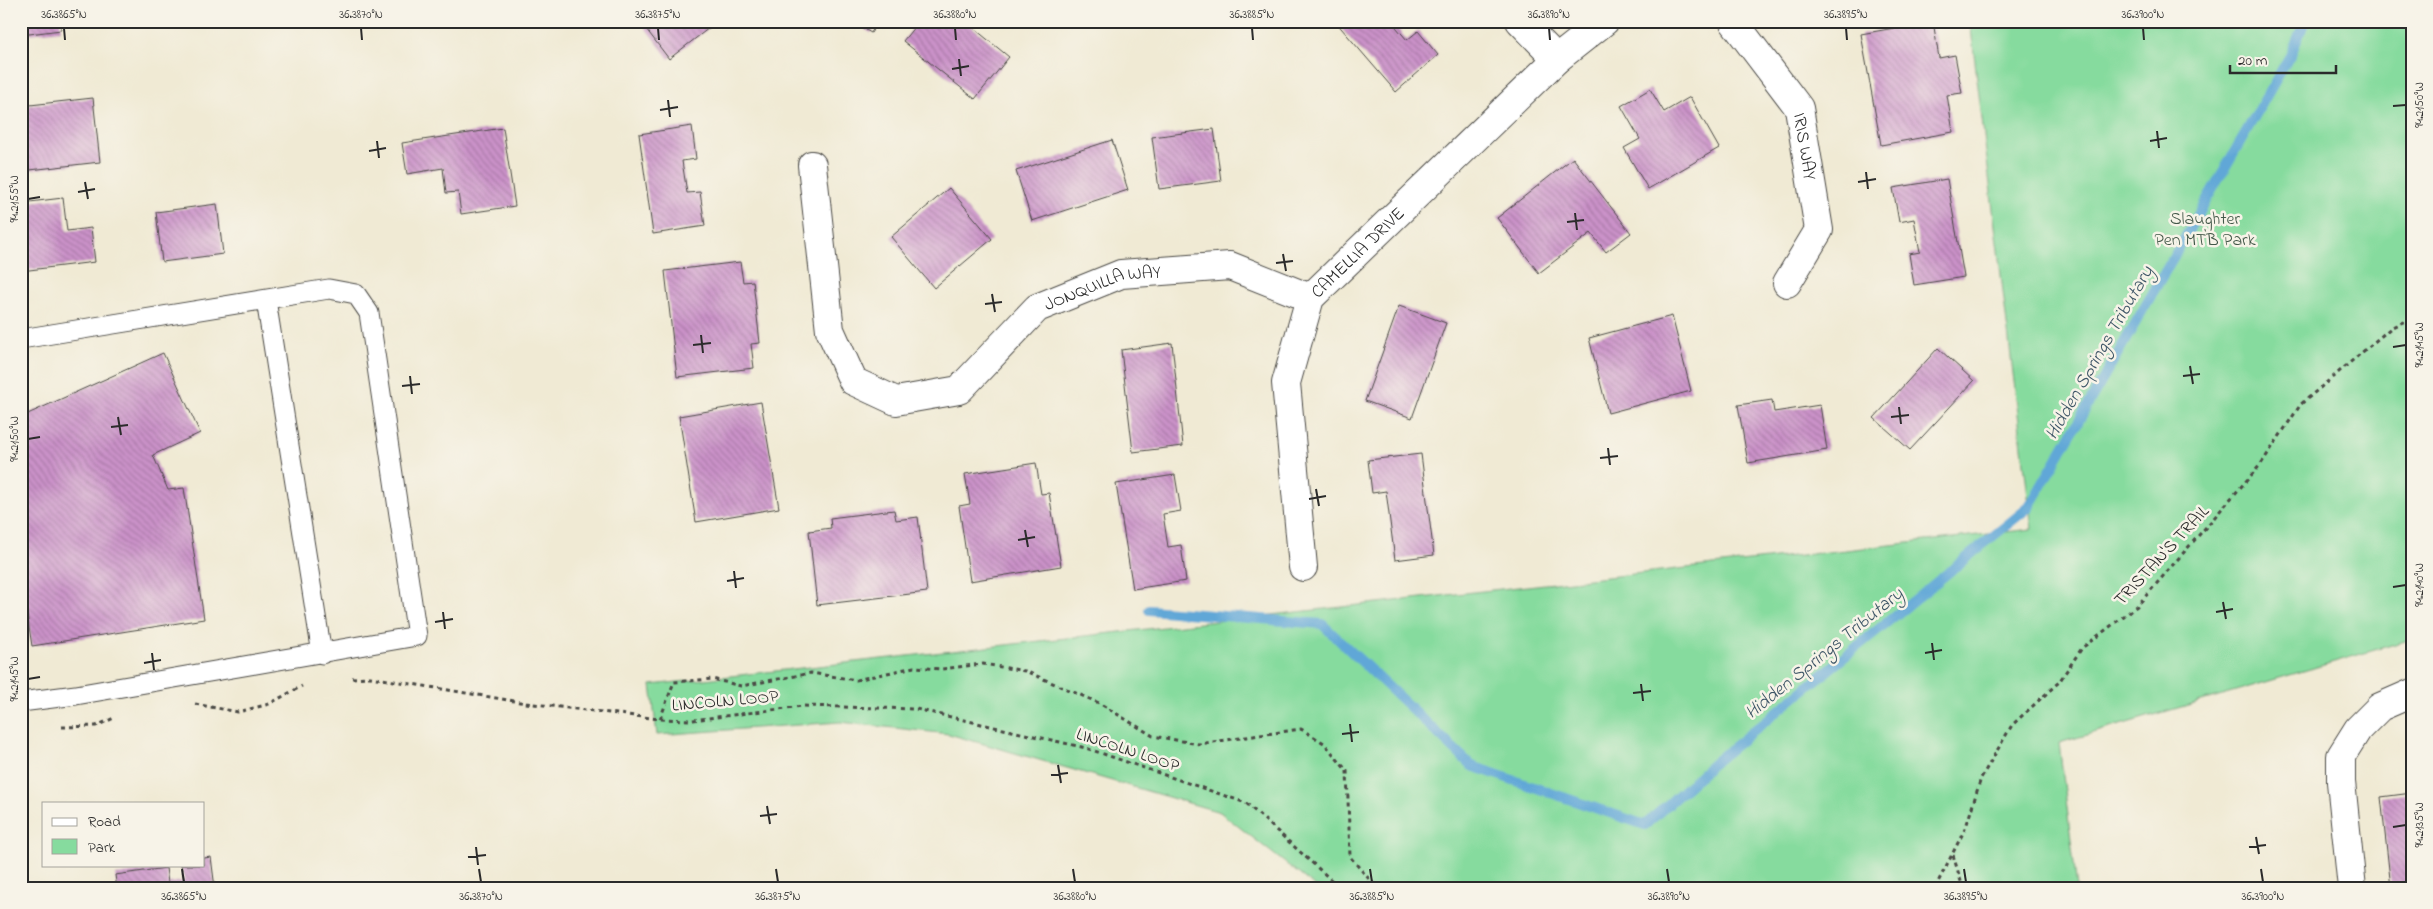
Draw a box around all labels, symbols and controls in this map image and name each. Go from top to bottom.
text: 36.3865°N [41,6,87,24]
text: 36.3870°N [339,6,383,24]
text: 36.3875°N [635,6,681,24]
text: 36.3880°N [933,6,977,24]
text: 36.3885°N [1230,6,1274,24]
text: 36.3890°N [1528,6,1570,24]
text: 36.3895°N [1824,6,1868,24]
text: 36.3900°N [2122,6,2164,24]
scale bar [2230,42,2337,74]
text: 20 m [2238,50,2268,72]
text: 94.2150°W [2411,82,2429,128]
street label: IRIS WAY [1785,111,1822,183]
text: 94.2155°W [6,175,24,223]
street label: CAMELLIA DRIVE [1306,202,1412,305]
park label: Slaughter Pen MTB Park [2154,207,2256,254]
street label: JONQUILLA WAY [1041,260,1163,319]
water label: Hidden Springs Tributary [2039,261,2162,446]
text: 94.2145°W [2411,322,2429,368]
text: 94.2150°W [6,416,24,462]
street label: TRISTAN'S TRAIL [2109,500,2216,613]
text: 94.2140°W [2411,563,2429,607]
water label: Hidden Springs Tributary [1740,581,1910,727]
text: 94.2145°W [6,656,24,702]
street label: LINCOLN LOOP [671,684,780,720]
street label: LINCOLN LOOP [1072,722,1183,780]
legend [42,802,205,866]
text: 94.2135°W [2411,802,2429,848]
text: Road [88,811,121,833]
text: Park [88,837,116,859]
text: 36.3865°N [161,888,207,906]
text: 36.3870°N [459,888,503,906]
text: 36.3875°N [755,888,801,906]
text: 36.3880°N [1053,888,1097,906]
text: 36.3885°N [1350,888,1394,906]
text: 36.3890°N [1648,888,1690,906]
text: 36.3895°N [1944,888,1988,906]
text: 36.3900°N [2242,888,2284,906]

